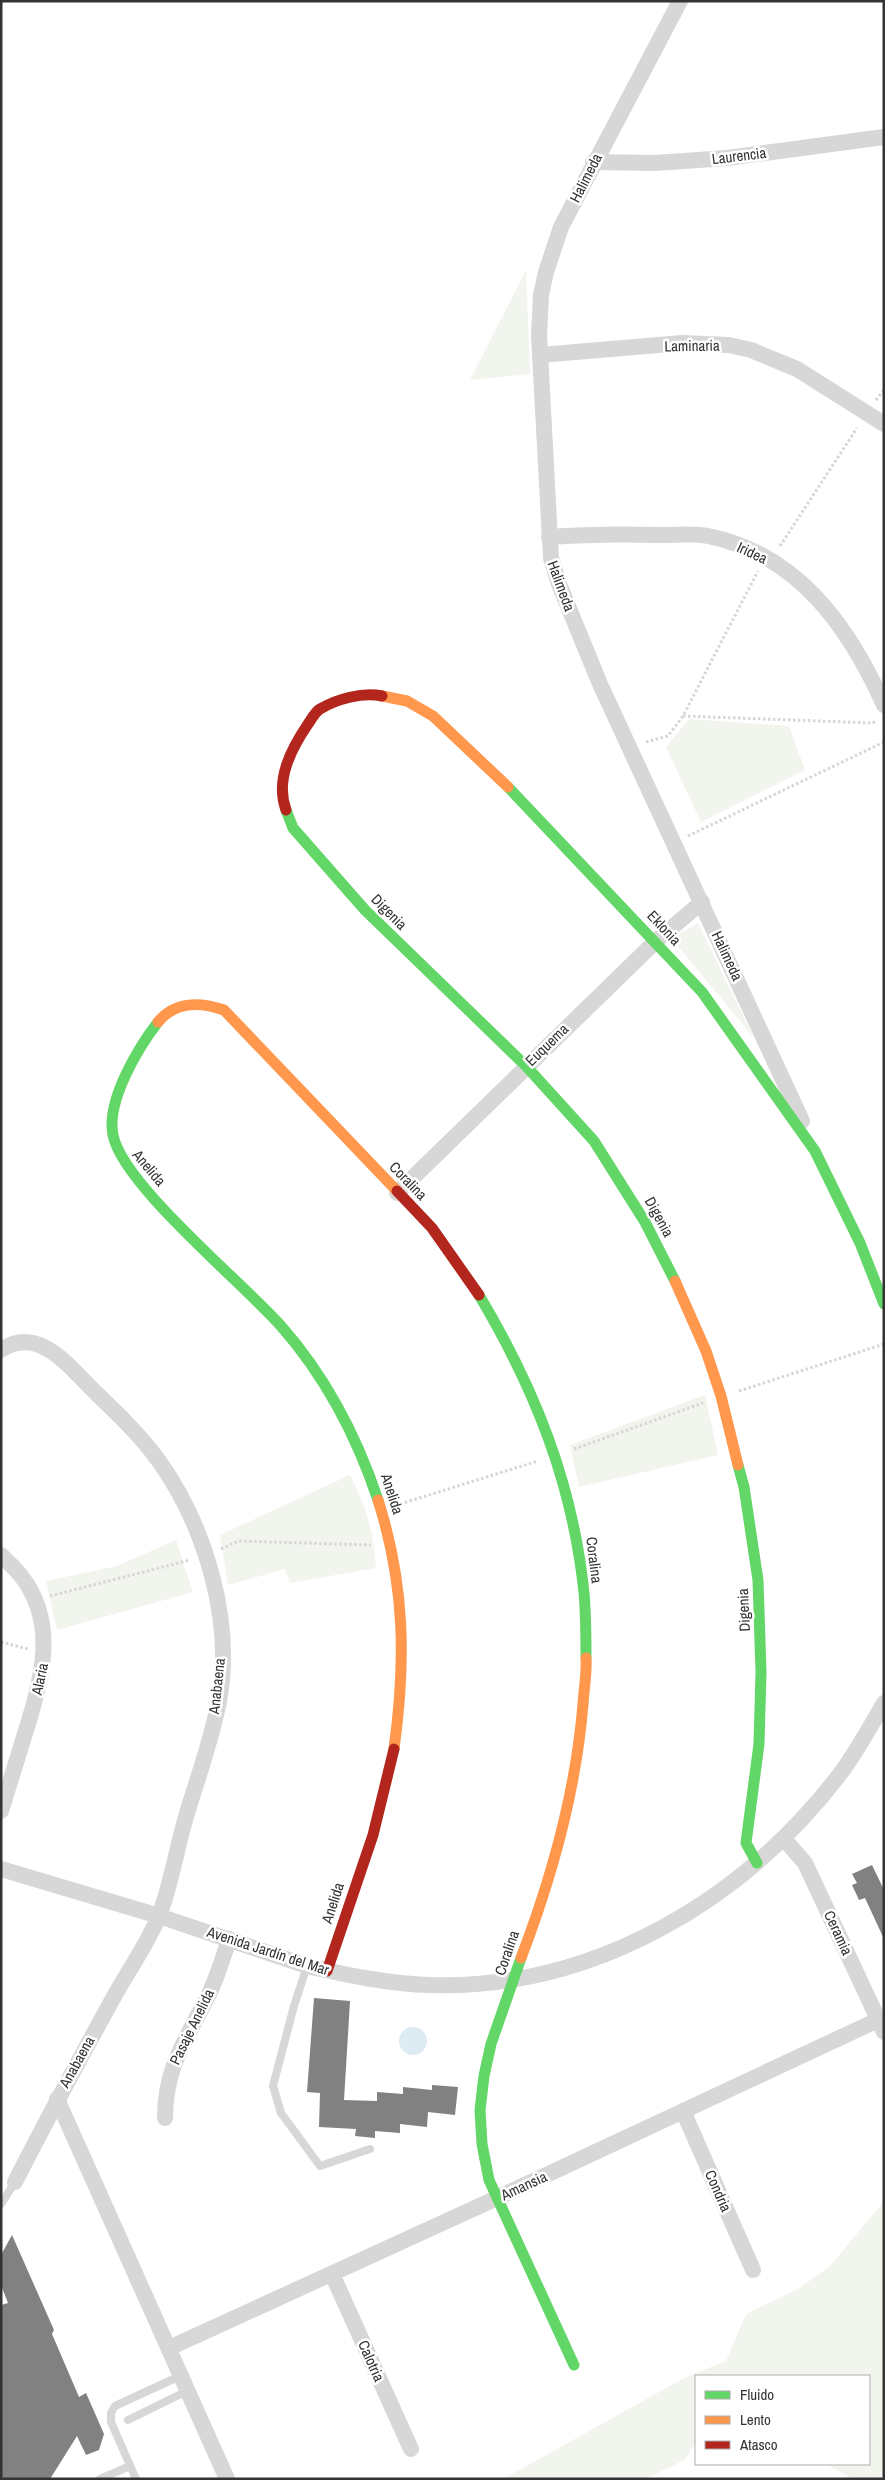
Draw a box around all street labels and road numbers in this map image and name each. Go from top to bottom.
street label: Laurencia [711,142,768,169]
street label: Halimeda [564,149,607,206]
street label: Laminaria [664,335,720,356]
street label: Iridea [734,536,771,569]
street label: Halimeda [543,558,580,614]
street label: Digenia [367,889,412,934]
street label: Eklonia [643,905,686,950]
street label: Halimeda [707,927,748,984]
street label: Euquema [520,1019,573,1070]
street label: Anelida [127,1144,171,1191]
street label: Coralina [385,1157,432,1205]
street label: Digenia [640,1193,679,1241]
street label: Anelida [376,1470,409,1517]
street label: Coralina [581,1536,608,1584]
street label: Digenia [732,1588,755,1632]
street label: Anabaena [203,1657,230,1716]
street label: Alaria [26,1661,53,1698]
street label: Anelida [316,1880,349,1927]
street label: Ceramia [819,1907,858,1959]
street label: Avenida Jardín del Mar [204,1921,332,1980]
street label: Coralina [489,1927,524,1978]
street label: Pasaje Anelida [164,1985,219,2068]
street label: Anabaena [53,2032,99,2092]
street label: Amansia [496,2166,550,2206]
street label: Condria [700,2167,737,2215]
street label: Calotria [353,2337,390,2385]

